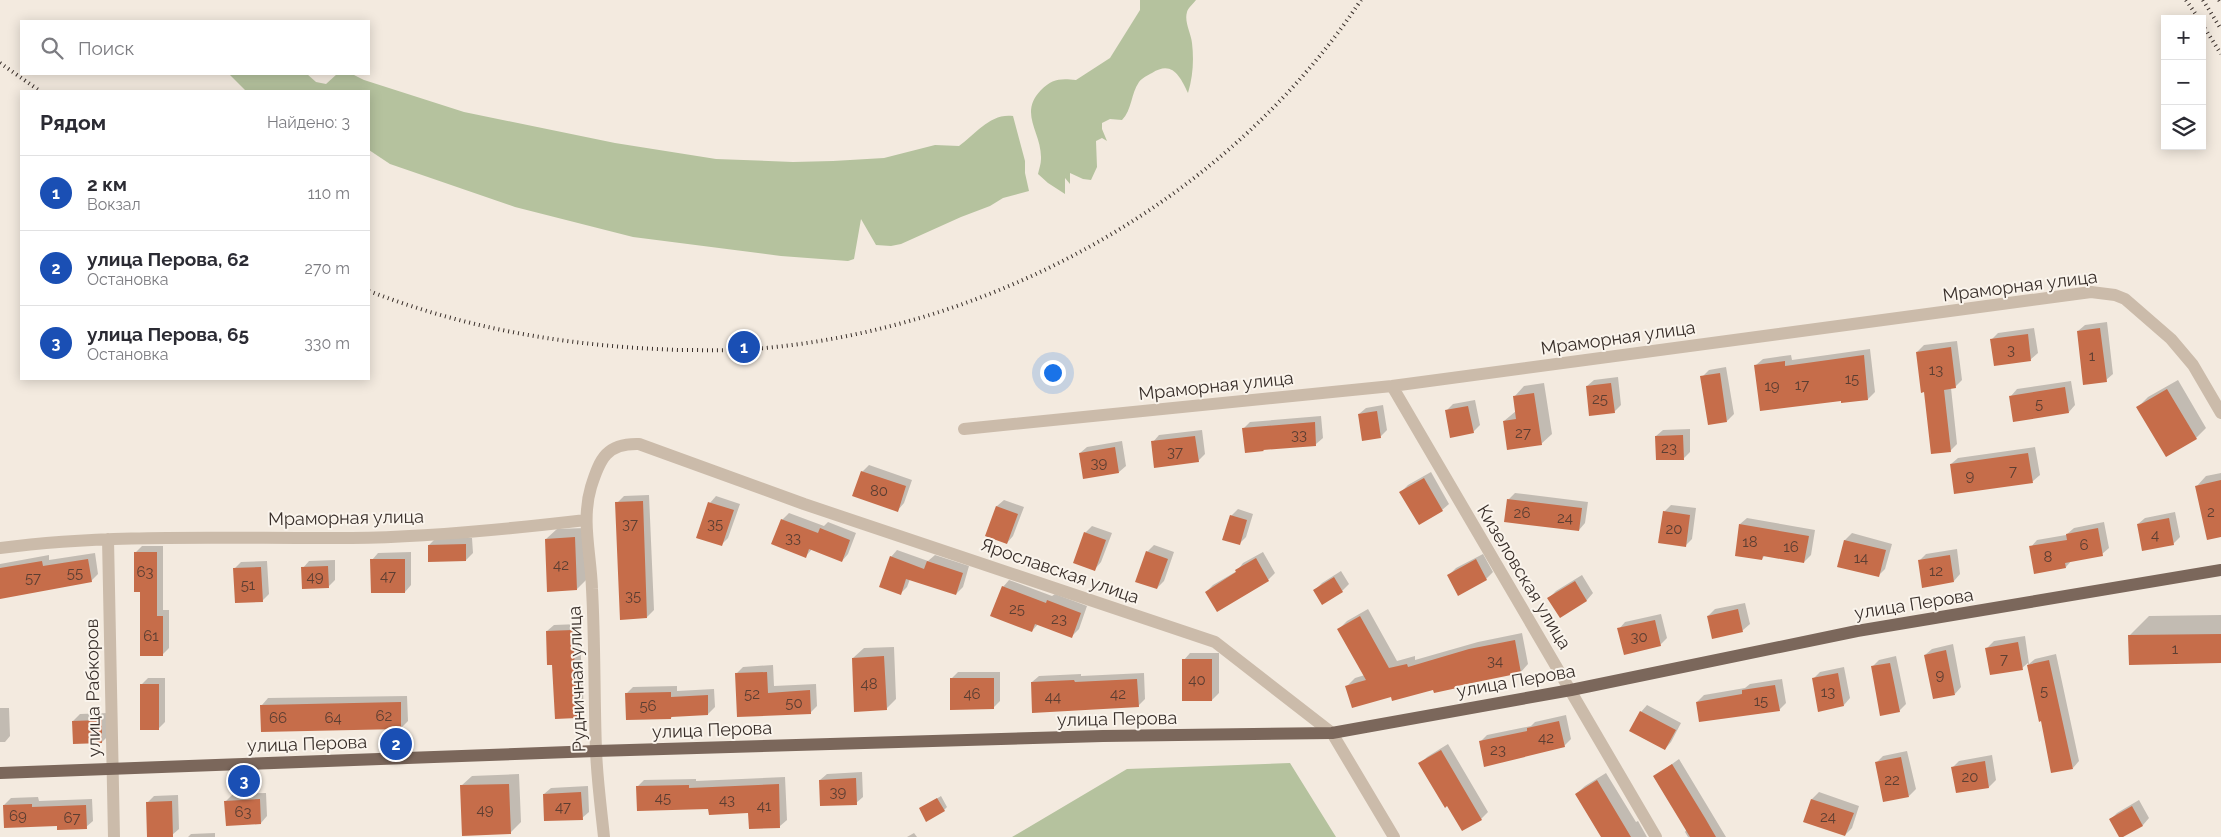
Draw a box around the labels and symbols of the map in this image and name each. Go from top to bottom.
street label: Мраморная улица [1941,266,2099,305]
street label: Мраморная улица [1539,316,1697,359]
pin: 1 [728,328,760,366]
house number: 3 [2007,341,2015,359]
house number: 1 [2089,347,2096,365]
your location [1040,360,1066,386]
house number: 13 [1929,361,1943,379]
street label: Мраморная улица [1137,367,1295,404]
house number: 15 [1845,370,1859,388]
house number: 17 [1795,376,1809,394]
house number: 19 [1764,377,1780,395]
house number: 25 [1592,390,1608,408]
house number: 5 [2035,395,2043,413]
house number: 27 [1515,424,1531,442]
house number: 33 [1291,426,1307,444]
house number: 23 [1661,439,1677,457]
house number: 37 [1167,443,1183,461]
house number: 39 [1091,454,1108,472]
house number: 7 [2009,462,2017,480]
house number: 9 [1966,467,1975,485]
house number: 80 [870,482,888,500]
street label: Кизеловская улица [1473,501,1576,653]
house number: 2 [2207,503,2215,521]
house number: 26 [1514,504,1530,522]
street label: Мраморная улица [268,506,424,529]
house number: 24 [1557,509,1573,527]
house number: 37 [622,515,638,533]
house number: 35 [707,515,723,533]
house number: 20 [1666,520,1683,538]
house number: 4 [2151,526,2159,544]
house number: 33 [785,529,801,547]
house number: 18 [1742,533,1758,551]
street label: Ярославская улица [978,534,1142,608]
house number: 6 [2079,536,2089,554]
house number: 16 [1783,538,1799,556]
house number: 8 [2044,548,2053,566]
house number: 14 [1854,549,1868,567]
house number: 42 [553,556,569,574]
house number: 12 [1929,562,1943,580]
house number: 63 [136,563,154,581]
house number: 55 [67,564,83,582]
house number: 47 [380,567,396,585]
house number: 49 [307,568,324,586]
house number: 57 [25,569,41,587]
house number: 51 [241,576,256,594]
street label: улица Перова [1853,584,1975,623]
house number: 35 [625,587,641,605]
house number: 25 [1009,600,1025,618]
street label: Рудничная улица [563,605,590,753]
house number: 23 [1051,610,1067,628]
street label: улица Рабкоров [81,619,104,757]
house number: 61 [143,627,159,645]
house number: 30 [1630,628,1648,646]
house number: 1 [2172,640,2179,658]
house number: 7 [2000,650,2008,668]
house number: 34 [1487,652,1503,670]
street label: улица Перова [1455,660,1577,701]
house number: 9 [1936,666,1945,684]
house number: 40 [1188,671,1206,689]
house number: 48 [860,675,878,693]
house number: 5 [2040,682,2048,700]
house number: 13 [1821,683,1835,701]
house number: 52 [744,685,760,703]
house number: 46 [963,685,981,703]
house number: 42 [1110,685,1126,703]
house number: 44 [1045,688,1061,706]
house number: 15 [1754,692,1768,710]
house number: 50 [785,694,803,712]
house number: 56 [639,697,657,715]
house number: 62 [376,707,393,725]
street label: улица Перова [1057,707,1177,730]
house number: 66 [269,709,287,727]
house number: 64 [324,709,342,727]
street label: улица Перова [652,717,772,742]
pin: 2 [380,725,412,763]
house number: 42 [1538,729,1554,747]
street label: улица Перова [247,731,367,756]
house number: 23 [1490,741,1506,759]
pin: 3 [228,762,260,800]
house number: 20 [1962,768,1979,786]
house number: 22 [1884,771,1900,789]
house number: 39 [830,783,847,801]
house number: 45 [655,789,671,807]
house number: 43 [719,791,735,809]
house number: 41 [757,797,772,815]
house number: 47 [555,798,571,816]
house number: 49 [477,801,494,819]
house number: 63 [234,803,252,821]
house number: 69 [9,807,27,825]
house number: 24 [1820,808,1836,826]
house number: 67 [63,809,81,827]

